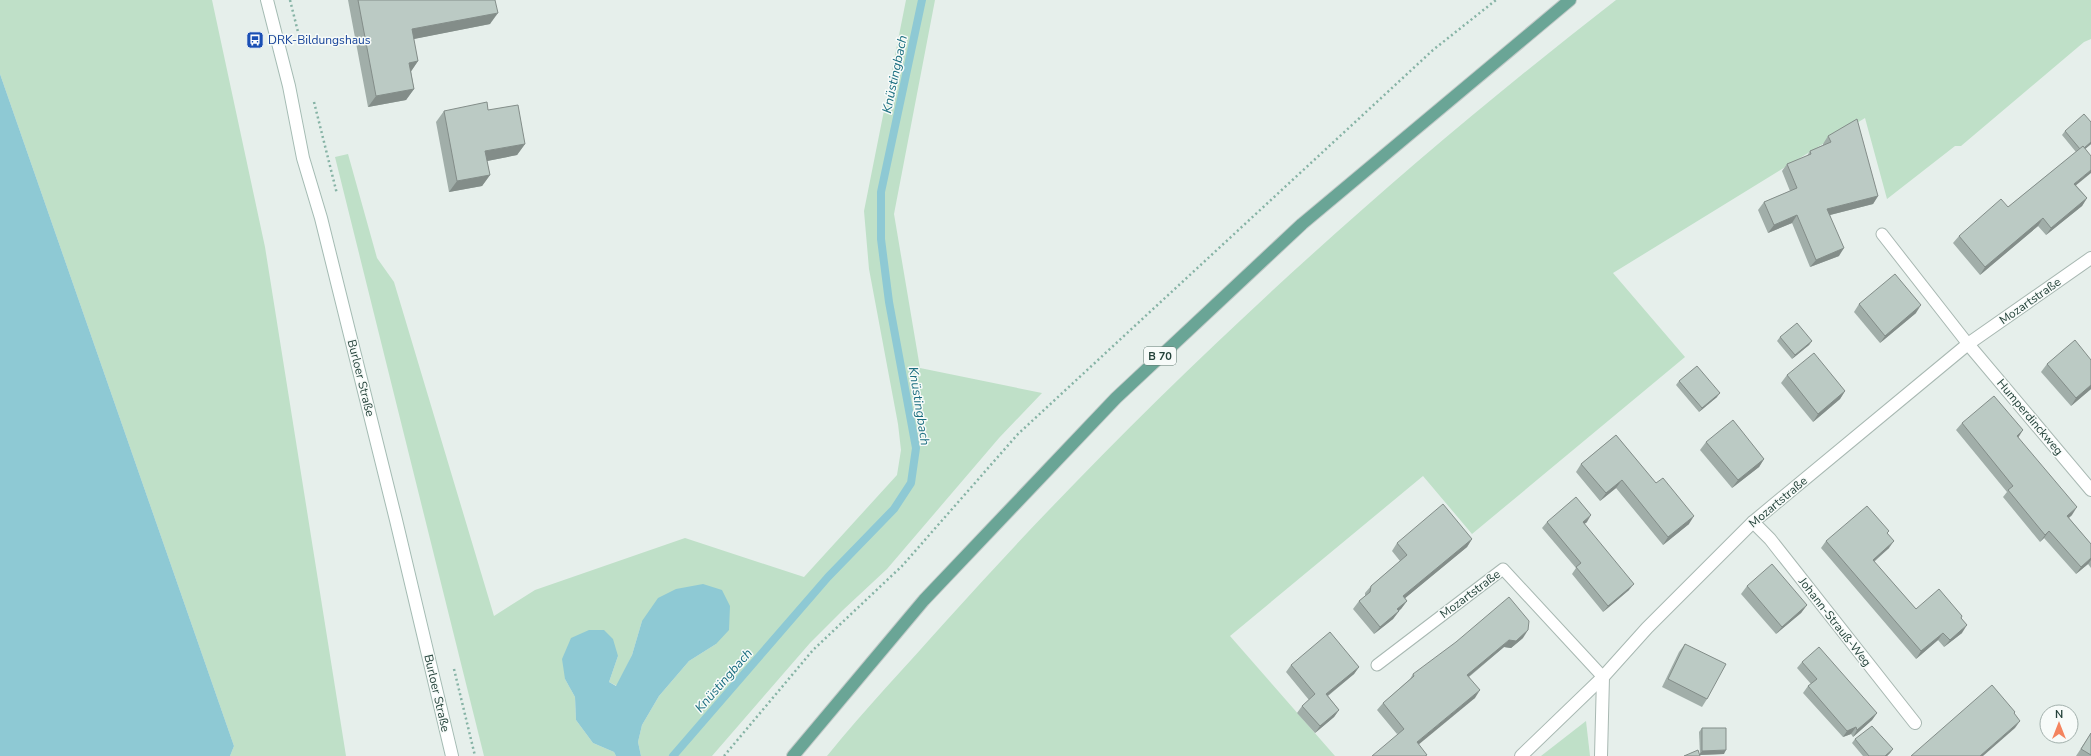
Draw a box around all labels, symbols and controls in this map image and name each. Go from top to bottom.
bus stop icon: DRK-Bildungshaus [245,30,265,50]
place label: DRK-Bildungshaus [268,32,371,48]
water label: Knüstingbach [878,33,912,115]
street label: Mozartstraße [1996,274,2064,328]
street label: Burloer Straße [344,338,378,418]
road number: B 70 [1144,347,1176,365]
water label: Knüstingbach [904,366,934,447]
street label: Humperdinckweg [1993,375,2067,459]
street label: Mozartstraße [1745,473,1811,531]
street label: Mozartstraße [1437,566,1503,622]
street label: Johann-Strauß-Weg [1795,573,1875,670]
water label: Knüstingbach [691,645,757,717]
street label: Burloer Straße [420,653,454,733]
north arrow [2039,704,2079,744]
text: N [2055,707,2063,722]

